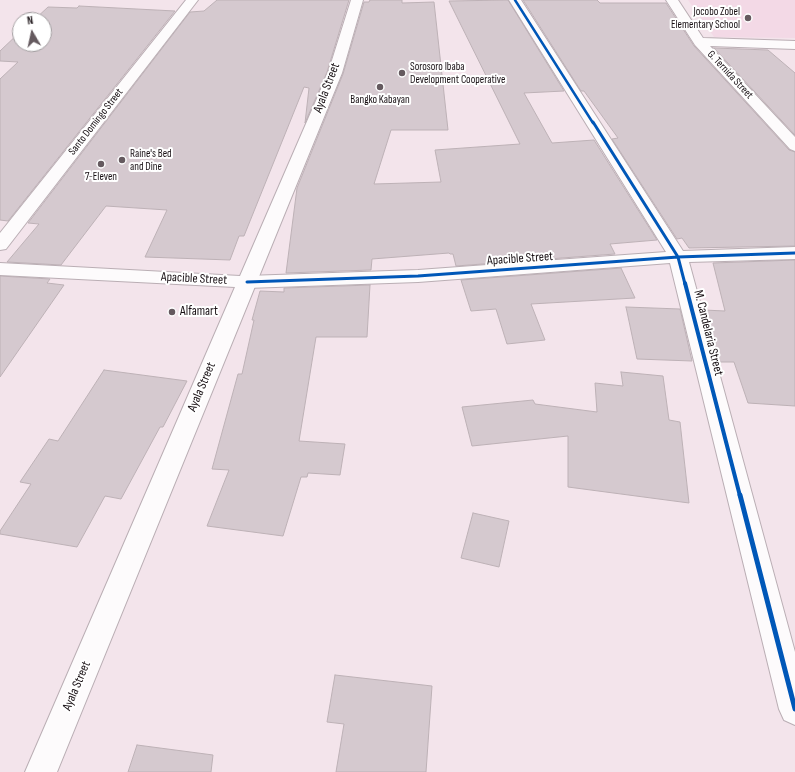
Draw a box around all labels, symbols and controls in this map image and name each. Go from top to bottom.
place label: Jocobo Zobel Elementary School [671,5,740,31]
north arrow [12,12,52,52]
marker: Jocobo Zobel Elementary School [743,13,753,23]
text: N [26,14,34,28]
street label: G. Ternida Street [704,48,756,102]
place label: Sorosoro Ibaba Development Cooperative [410,60,505,86]
street label: Ayala Street [310,61,344,115]
marker: Sorosoro Ibaba Development Cooperative [397,68,407,78]
marker: Bangko Kabayan [375,82,385,92]
street label: Santo Domingo Street [66,86,126,158]
place label: Bangko Kabayan [350,93,410,107]
place label: Raine's Bed and Dine [130,147,172,173]
marker: Raine's Bed and Dine [117,155,127,165]
marker: 7-Eleven [96,159,106,169]
place label: 7-Eleven [85,170,117,184]
street label: Apacible Street [486,249,554,269]
street label: Apacible Street [160,269,228,289]
street label: M. Candelaria Street [690,289,726,377]
place label: Alfamart [180,304,218,320]
marker: Alfamart [167,307,177,317]
street label: Ayala Street [185,360,219,414]
street label: Ayala Street [60,659,94,713]

